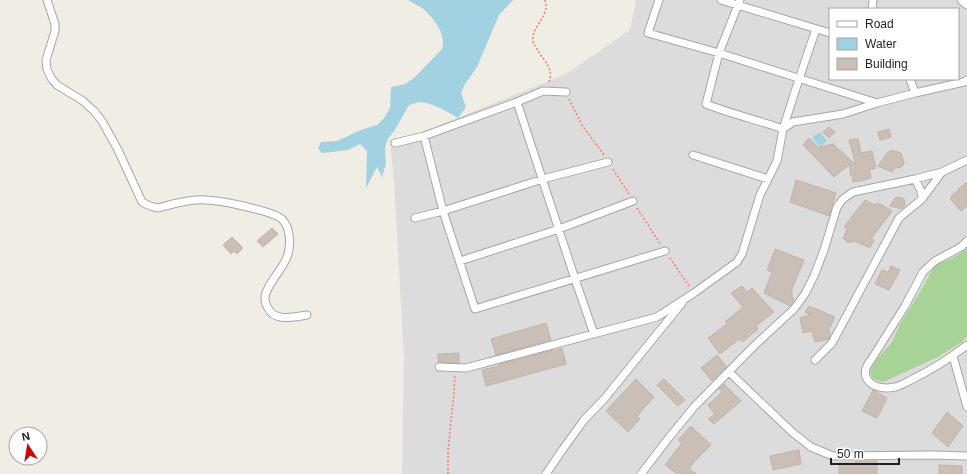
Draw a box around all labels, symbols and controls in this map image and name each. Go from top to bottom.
legend [829,8,959,80]
text: Road [865,17,894,31]
text: Water [865,37,897,51]
text: Building [865,57,908,71]
north arrow [8,426,48,466]
text: N [21,430,31,443]
scale bar [831,440,899,466]
text: 50 m [837,447,864,461]

